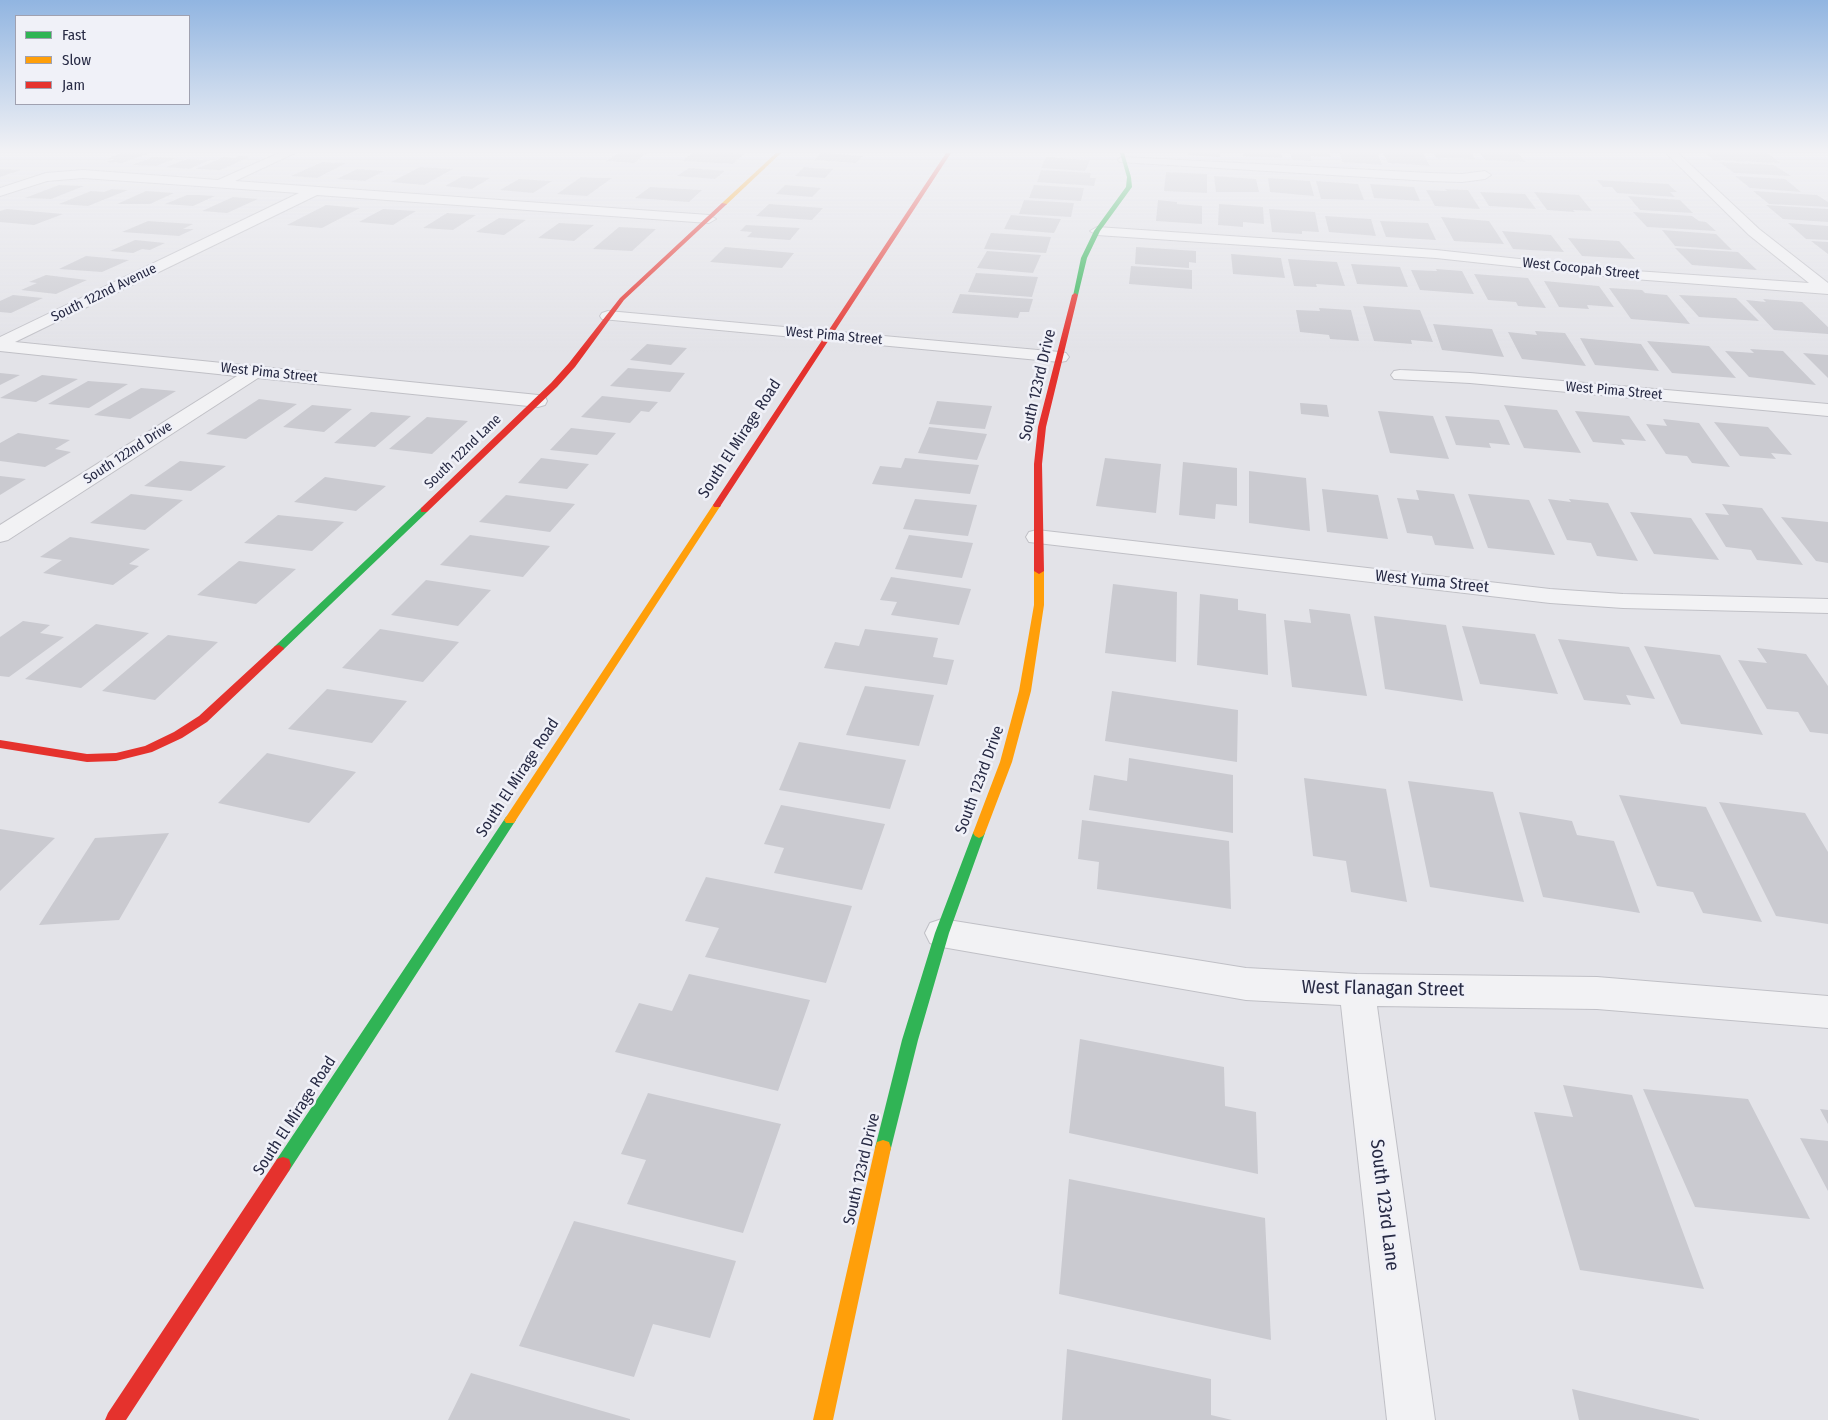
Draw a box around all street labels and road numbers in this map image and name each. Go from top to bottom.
street label: West Cocopah Street [1522,254,1640,284]
street label: South 122nd Avenue [49,260,159,326]
street label: West Pima Street [785,323,883,349]
street label: South 123rd Drive [1016,327,1060,443]
street label: West Pima Street [220,360,318,386]
street label: South El Mirage Road [694,376,786,502]
street label: West Pima Street [1565,378,1663,404]
street label: South 122nd Lane [421,411,505,493]
street label: South 122nd Drive [80,418,176,488]
street label: West Yuma Street [1374,566,1490,598]
street label: South El Mirage Road [472,715,564,841]
street label: South 123rd Drive [951,723,1009,837]
street label: West Flanagan Street [1301,976,1465,1002]
street label: South El Mirage Road [249,1053,341,1179]
street label: South 123rd Drive [840,1111,884,1227]
street label: South 123rd Lane [1365,1138,1403,1272]

